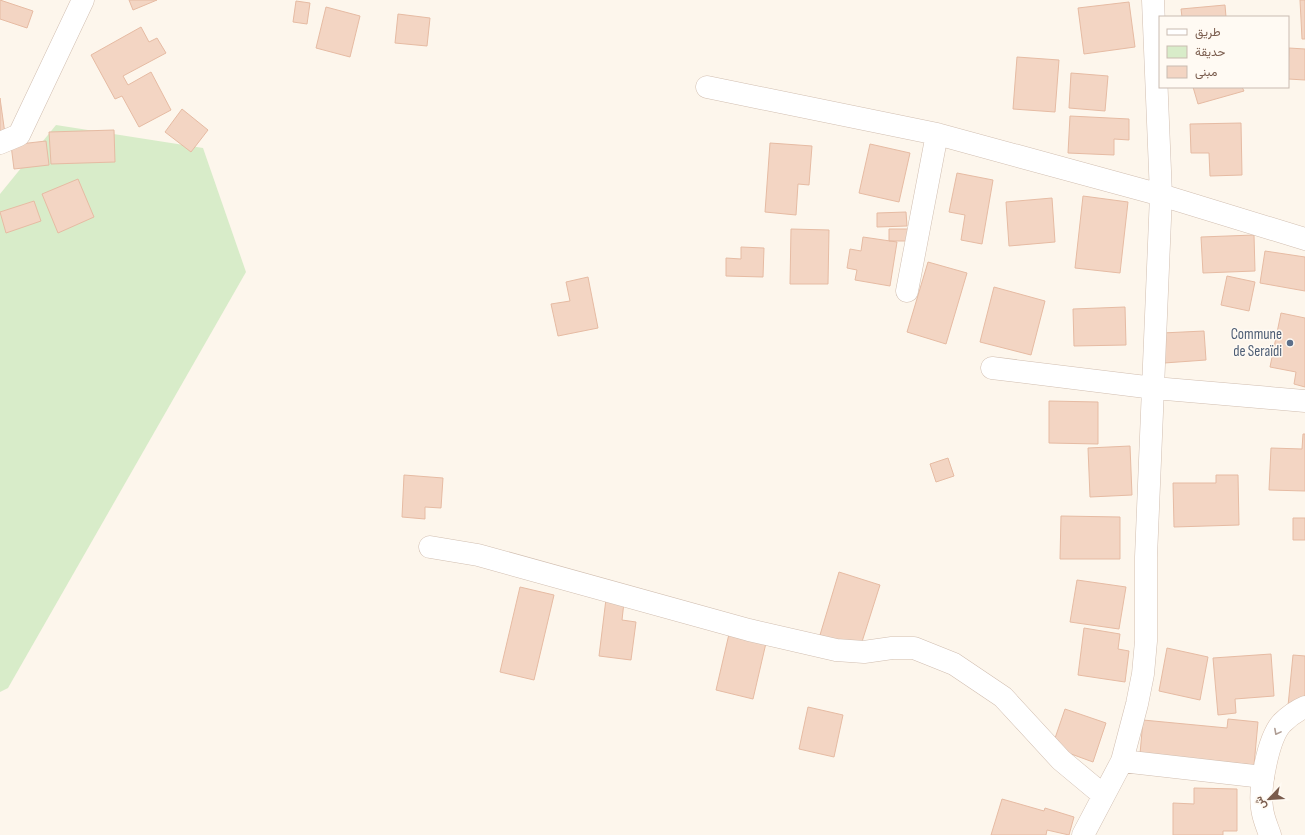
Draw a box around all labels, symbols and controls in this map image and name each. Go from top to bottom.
legend [1159,16,1289,88]
text: طريق [1195,25,1221,40]
text: حديقة [1195,45,1225,60]
text: مبنى [1195,65,1217,80]
place label: Commune de Seraïdi [1231,325,1282,361]
marker: Commune de Seraïdi [1285,338,1295,348]
one-way arrow [1274,728,1282,736]
north arrow [1249,779,1289,819]
text: ش [1252,794,1269,812]

